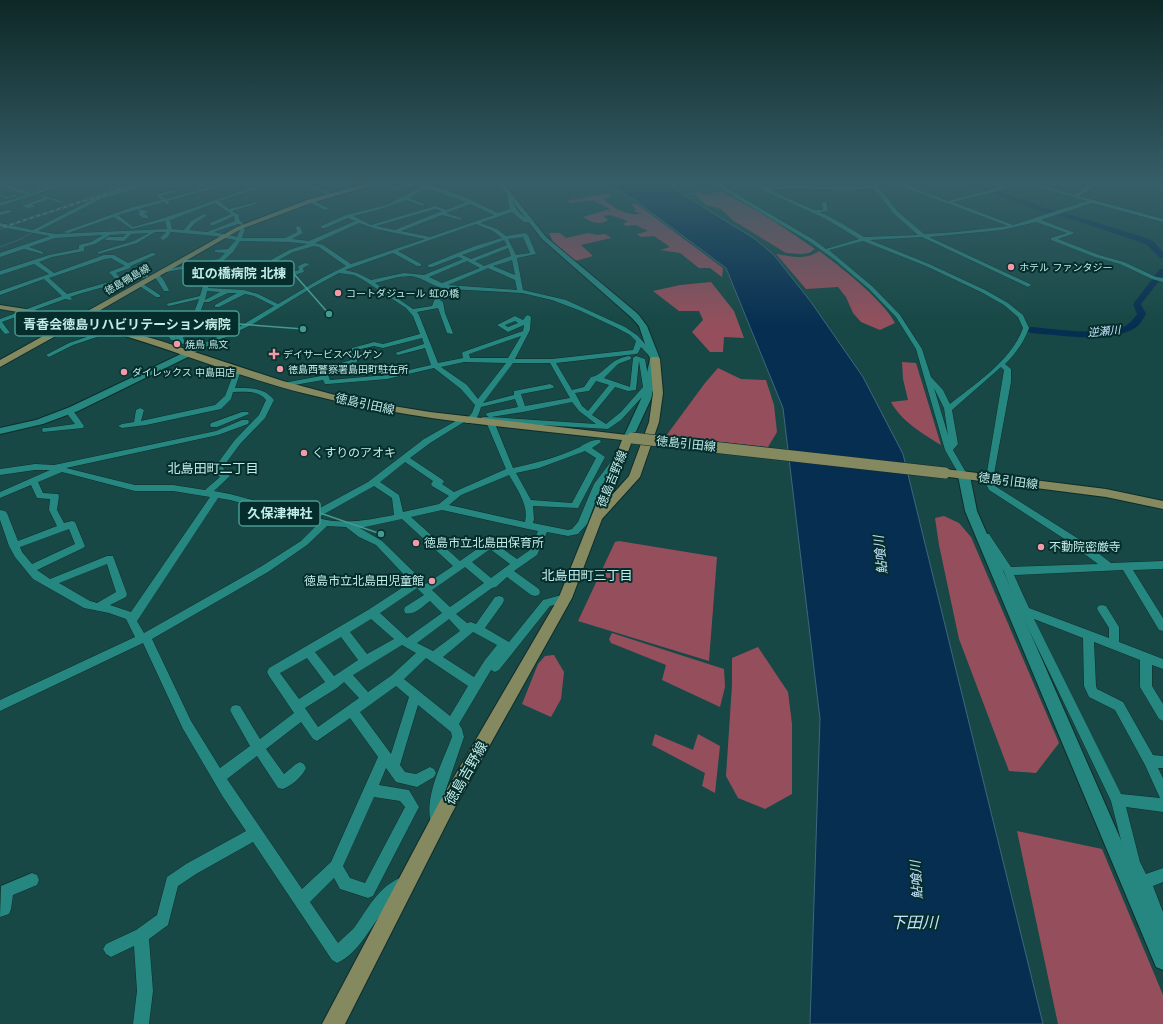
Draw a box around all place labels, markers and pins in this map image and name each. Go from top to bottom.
callout: 虹の橋病院 北棟 [183,261,294,286]
marker: ホテル ファンタジー [1006,262,1016,272]
place label: ホテル ファンタジー [1019,262,1112,273]
marker: コートダジュール 虹の橋 [333,288,343,298]
place label: コートダジュール 虹の橋 [346,288,459,299]
callout: 青香会徳島リハビリテーション病院 [15,311,239,336]
marker: 焼鳥 鳥文 [172,339,182,349]
place label: 焼鳥 鳥文 [185,339,228,350]
marker: デイサービスベルゲン [268,348,280,360]
place label: デイサービスベルゲン [283,349,382,360]
marker: 徳島西警察署島田町駐在所 [275,364,285,374]
place label: 徳島西警察署島田町駐在所 [288,364,408,375]
marker: ダイレックス 中島田店 [119,367,129,377]
place label: ダイレックス 中島田店 [132,367,235,378]
place label: くすりのアオキ [312,446,396,460]
marker: くすりのアオキ [299,448,309,458]
callout: 久保津神社 [239,501,320,526]
place label: 徳島市立北島田保育所 [424,536,544,550]
marker: 徳島市立北島田保育所 [411,538,421,548]
place label: 不動院密厳寺 [1049,540,1121,554]
marker: 不動院密厳寺 [1036,542,1046,552]
place label: 徳島市立北島田児童館 [304,574,424,588]
marker: 徳島市立北島田児童館 [427,576,437,586]

